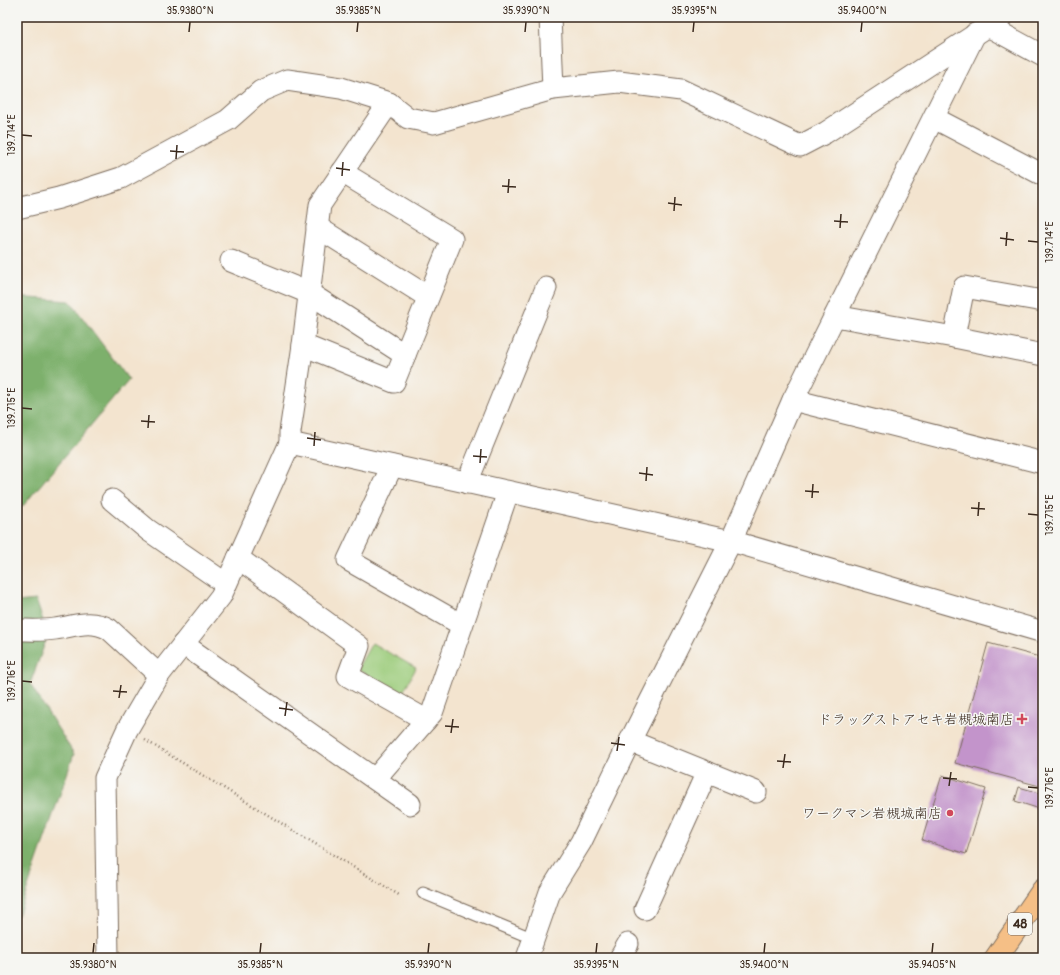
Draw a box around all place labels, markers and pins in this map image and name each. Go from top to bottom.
place label: ドラッグストアセキ岩槻城南店 [818,711,1014,728]
marker: ドラッグストアセキ岩槻城南店 [1017,714,1027,724]
place label: ワークマン岩槻城南店 [802,805,942,822]
marker: ワークマン岩槻城南店 [945,808,955,818]

